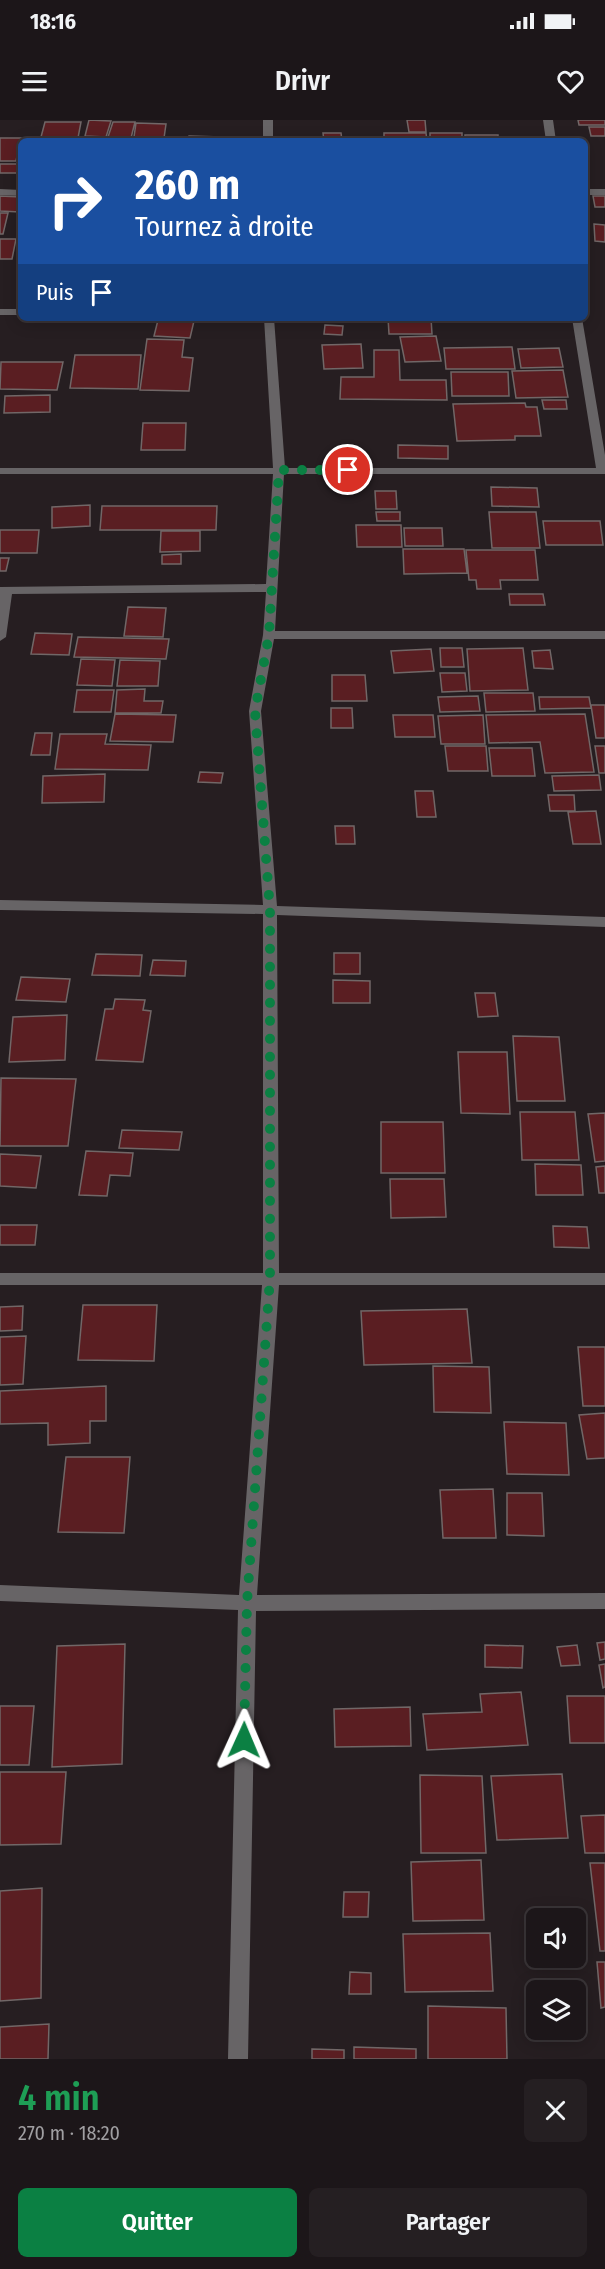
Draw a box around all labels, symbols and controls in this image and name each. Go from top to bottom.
text: 18:16 [30,8,76,35]
icon: menu [18,65,51,98]
text: Drivr [275,65,330,97]
icon: heart [554,65,587,98]
text: 260 m [135,160,240,210]
icon: right [36,162,114,240]
text: Tournez à droite [135,211,314,243]
icon: arrive [85,276,118,309]
text: Puis [36,279,73,306]
pin [322,444,373,495]
icon: arrive [331,453,364,486]
position arrow [212,1708,276,1772]
map controls [526,1908,586,2040]
button: sound [526,1908,586,1968]
button: layers [526,1980,586,2040]
text: 4 min [18,2076,100,2120]
button: close [524,2079,587,2142]
text: 270 m · 18:20 [18,2121,120,2145]
button: Quitter [18,2188,297,2257]
button: Partager [309,2188,587,2257]

